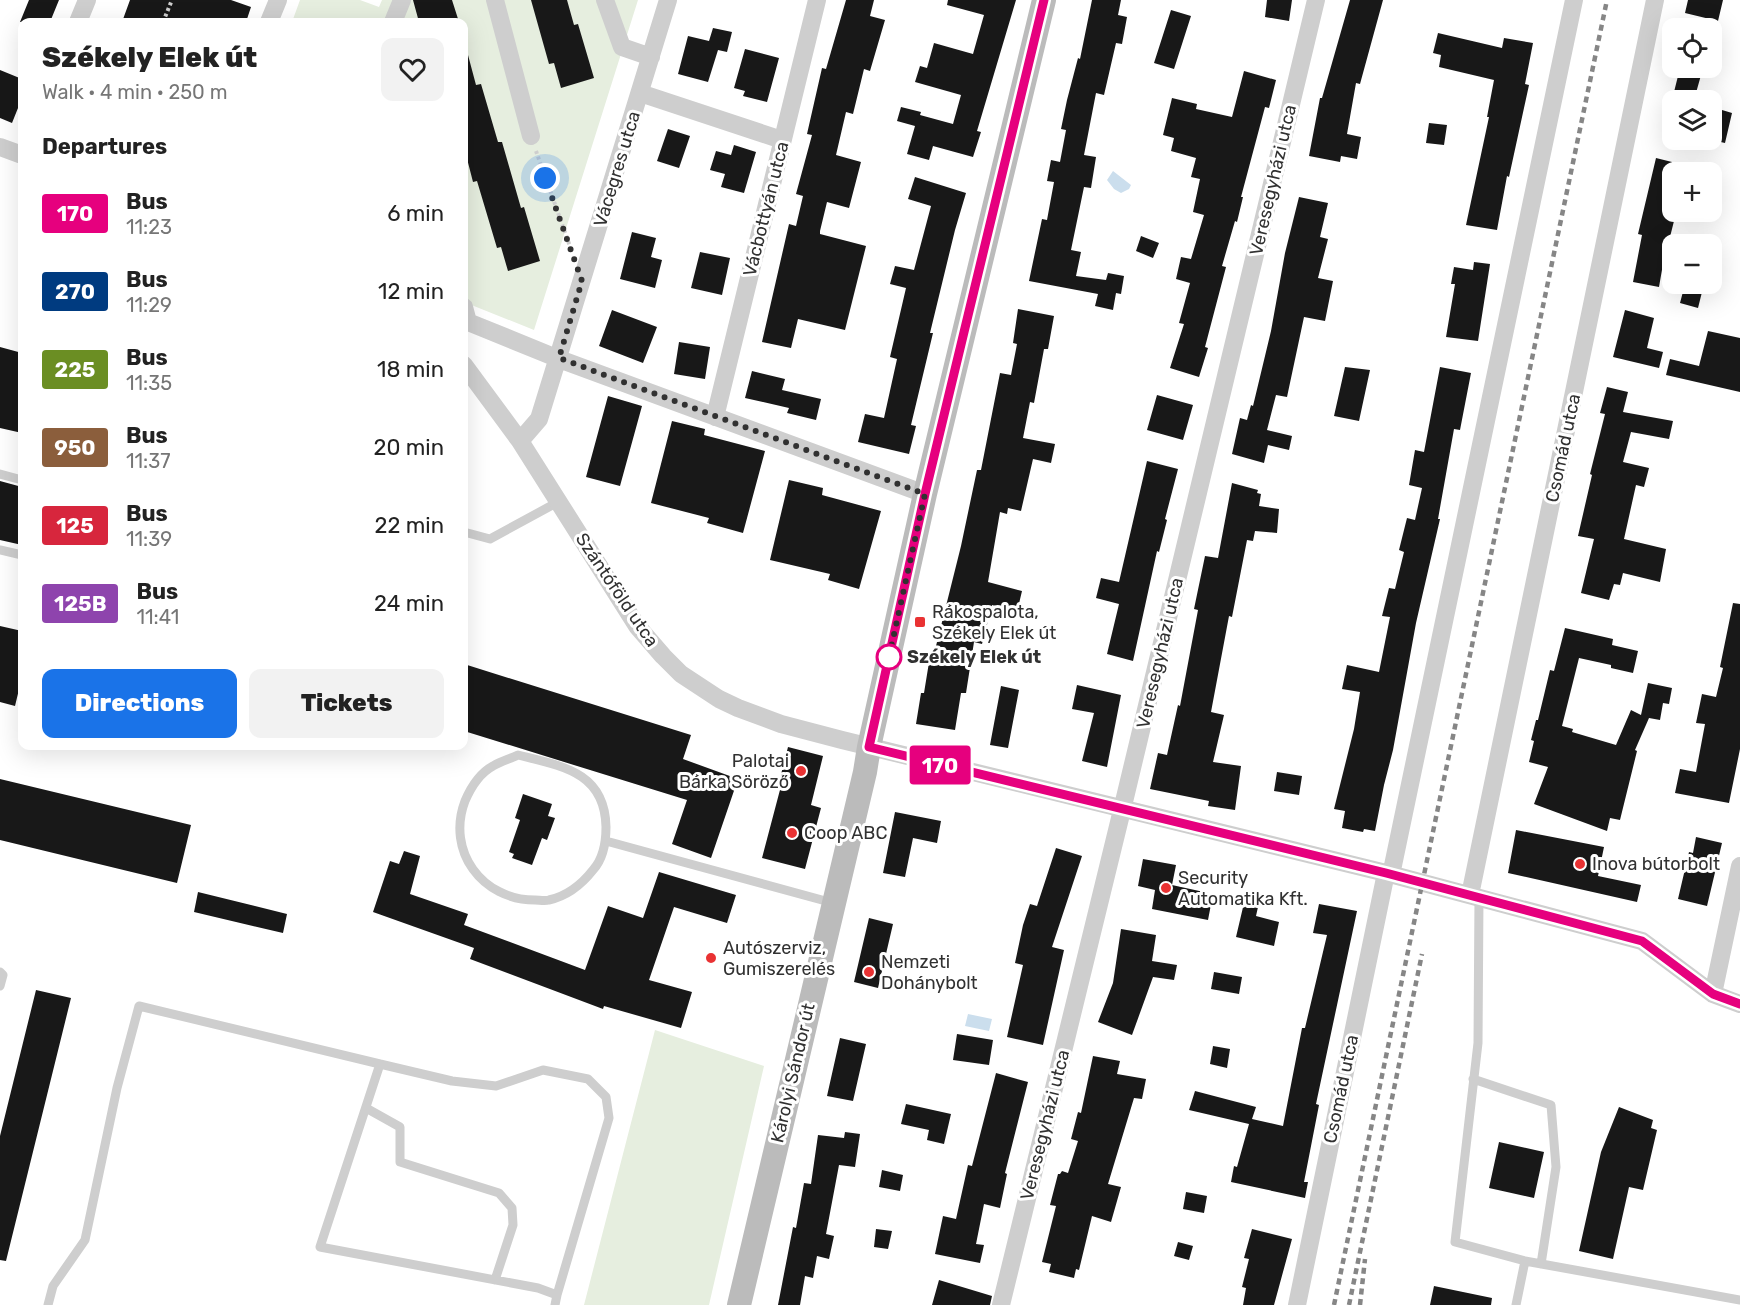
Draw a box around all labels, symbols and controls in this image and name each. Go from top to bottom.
map controls [1662,18,1722,294]
button: locate [1662,18,1722,78]
button: heart [381,38,444,101]
text: Székely Elek út [42,41,257,74]
text: Walk · 4 min · 250 m [42,80,227,104]
button: layers [1662,90,1722,150]
street label: Veresegyházi utca [1245,102,1301,258]
street label: Vácegres utca [589,109,645,229]
text: Departures [42,133,167,160]
street label: Vácbottyán utca [739,139,793,279]
button: + [1662,162,1722,222]
your location [530,163,560,193]
text: Bus [126,188,168,215]
text: 6 min [387,200,444,227]
text: 170 [57,201,93,226]
text: 11:23 [126,215,172,239]
button: − [1662,234,1722,294]
text: Bus [126,266,168,293]
text: 12 min [378,278,444,305]
text: 270 [55,279,95,304]
text: 11:29 [126,293,172,317]
text: Bus [126,344,168,371]
text: 18 min [377,356,444,383]
text: 225 [55,357,95,382]
text: 11:35 [126,371,172,395]
street label: Csomád utca [1541,392,1585,504]
text: Bus [126,422,168,449]
text: 20 min [374,434,444,461]
text: 950 [54,435,96,460]
text: 11:37 [126,449,171,473]
text: Bus [126,500,168,527]
text: 22 min [375,512,444,539]
text: 125 [56,513,94,538]
text: 11:39 [126,527,172,551]
street label: Szántóföld utca [571,529,663,651]
street label: Veresegyházi utca [1132,575,1188,731]
text: Bus [136,578,178,605]
text: 24 min [374,590,444,617]
text: 125B [54,591,106,616]
place label: Rákospalota, Székely Elek út [932,601,1056,644]
text: 11:41 [136,605,179,629]
marker: Rákospalota, Székely Elek út [913,615,927,629]
marker: Székely Elek út [876,644,902,670]
place label: Székely Elek út [907,646,1041,668]
button: Directions [42,669,237,738]
button: Tickets [249,669,444,738]
line badge: 170 [906,746,974,784]
place label: Palotai Bárka Söröző [679,750,789,793]
text: 170 [922,753,958,778]
marker: Palotai Bárka Söröző [794,764,808,778]
place label: Coop ABC [804,822,887,844]
marker: Coop ABC [785,826,799,840]
place label: Inova bútorbolt [1592,853,1720,875]
marker: Inova bútorbolt [1573,857,1587,871]
place label: Security Automatika Kft. [1178,867,1308,910]
marker: Security Automatika Kft. [1159,881,1173,895]
place label: Autószerviz, Gumiszerelés [723,937,835,980]
marker: Autószerviz, Gumiszerelés [704,951,718,965]
place label: Nemzeti Dohánybolt [881,951,978,994]
marker: Nemzeti Dohánybolt [862,965,876,979]
street label: Károlyi Sándor út [766,1001,820,1145]
street label: Csomád utca [1319,1033,1363,1145]
street label: Veresegyházi utca [1016,1048,1074,1202]

